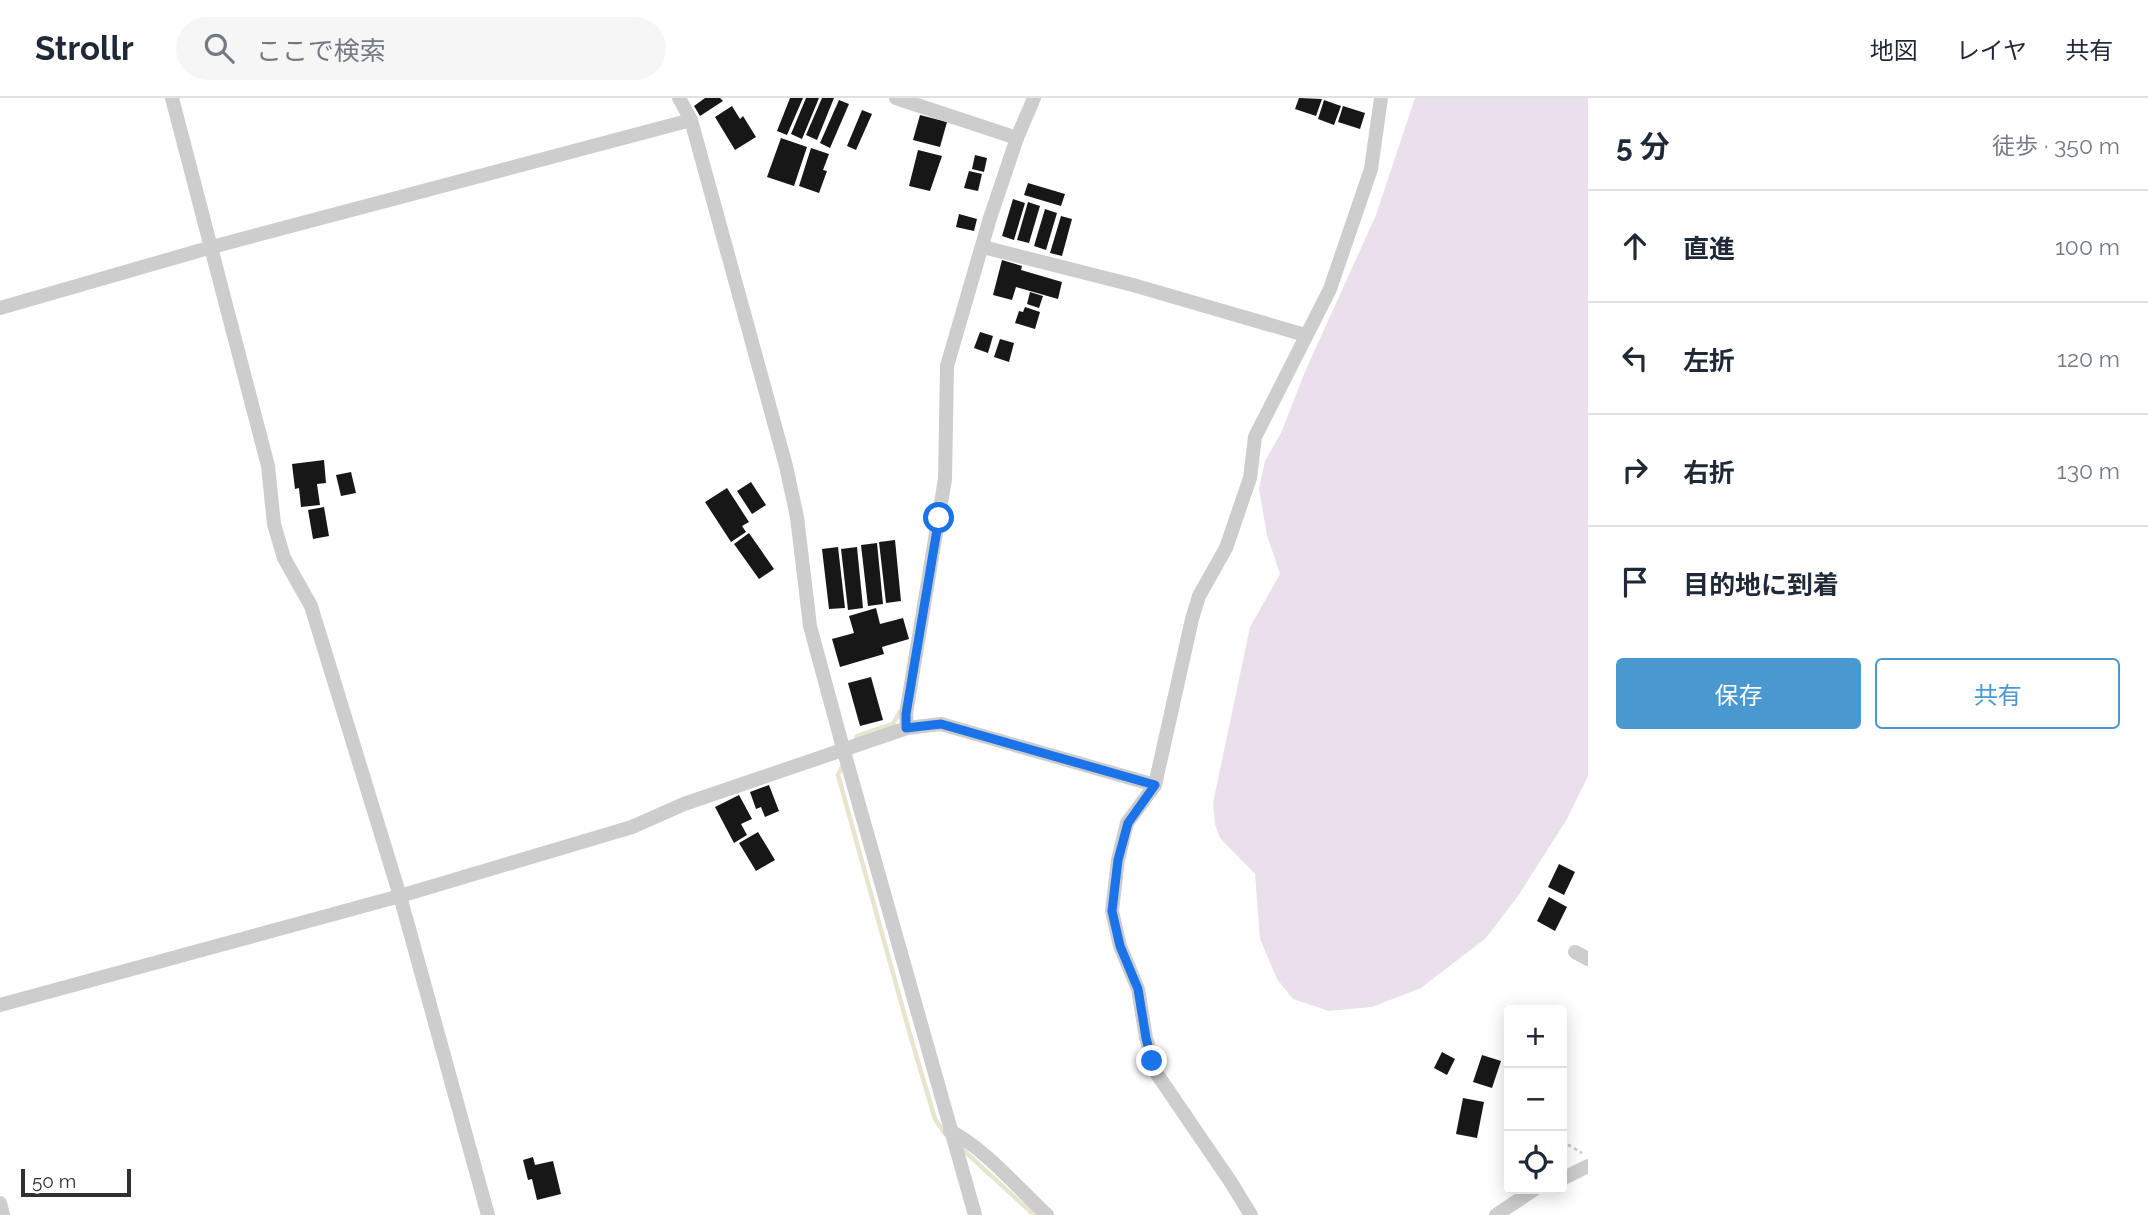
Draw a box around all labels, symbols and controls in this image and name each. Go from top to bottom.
search box [176,17,666,80]
text: Strollr [35,29,134,68]
icon: search [200,29,238,67]
text: ここで検索 [256,36,386,66]
text: 地図 [1870,36,1918,65]
text: レイヤ [1956,36,2027,65]
text: 共有 [2065,36,2113,65]
text: 5 分 [1616,129,1670,164]
text: 徒歩 · 350 m [1992,132,2120,159]
icon: ahead [1616,227,1654,265]
text: 100 m [2055,233,2120,260]
text: 直進 [1683,234,1735,264]
icon: left [1616,339,1654,377]
text: 120 m [2057,345,2120,372]
text: 左折 [1683,346,1735,376]
icon: right [1616,451,1654,489]
text: 130 m [2057,457,2120,484]
text: 右折 [1683,458,1735,488]
route start [923,502,954,533]
icon: arrive [1616,563,1654,601]
text: 目的地に到着 [1683,570,1839,600]
button: 保存 [1616,658,1861,729]
button: 共有 [1875,658,2120,729]
map controls [1504,1005,1567,1194]
button: + [1504,1005,1567,1068]
route end [1136,1045,1167,1076]
button: − [1504,1068,1567,1131]
button: locate [1504,1131,1567,1194]
scale bar [21,1166,131,1198]
text: 50 m [32,1170,76,1192]

